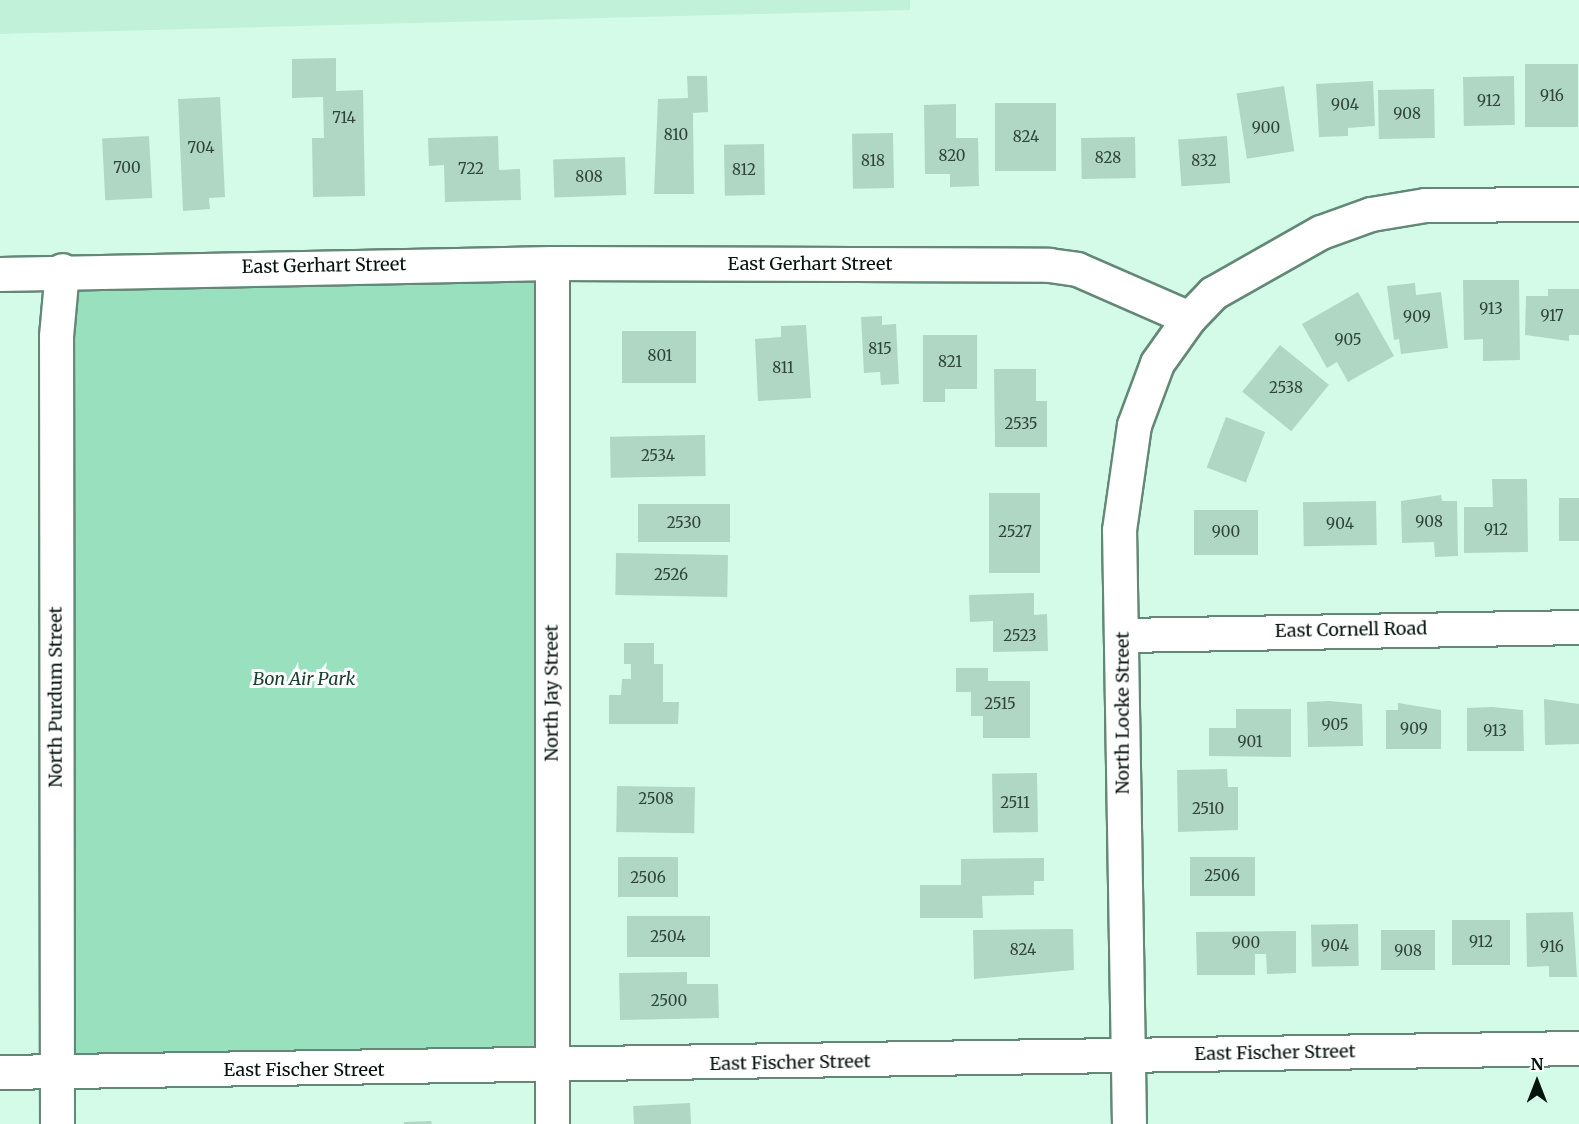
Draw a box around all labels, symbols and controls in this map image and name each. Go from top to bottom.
house number: 916 [1540,87,1564,105]
house number: 912 [1477,92,1501,110]
house number: 904 [1331,96,1359,114]
house number: 908 [1393,105,1421,123]
house number: 714 [332,109,356,127]
house number: 900 [1252,119,1280,137]
house number: 810 [664,126,688,144]
house number: 824 [1013,128,1039,146]
house number: 704 [188,139,214,157]
house number: 820 [939,147,965,165]
house number: 828 [1095,149,1121,167]
house number: 818 [861,152,885,170]
house number: 832 [1191,152,1217,170]
house number: 700 [113,159,141,177]
house number: 722 [458,160,484,178]
house number: 812 [732,161,756,179]
house number: 808 [575,168,603,186]
street label: East Gerhart Street [728,253,892,275]
street label: East Gerhart Street [241,254,407,278]
house number: 913 [1479,300,1503,318]
house number: 917 [1541,307,1563,325]
house number: 909 [1403,308,1431,326]
house number: 905 [1334,331,1362,349]
house number: 815 [868,340,892,358]
house number: 801 [648,347,672,365]
house number: 821 [938,353,962,371]
house number: 811 [772,359,794,377]
house number: 2538 [1269,379,1303,397]
house number: 2535 [1005,415,1037,433]
house number: 2534 [641,447,675,465]
house number: 908 [1415,513,1443,531]
house number: 2530 [667,514,701,532]
house number: 904 [1326,515,1354,533]
house number: 912 [1484,521,1508,539]
house number: 2527 [998,523,1032,541]
house number: 900 [1212,523,1240,541]
house number: 2526 [654,566,688,584]
street label: North Purdum Street [45,606,67,788]
street label: East Cornell Road [1275,618,1427,642]
street label: North Jay Street [541,624,563,762]
house number: 2523 [1003,627,1037,645]
street label: North Locke Street [1112,632,1134,794]
park label: Bon Air Park [253,668,355,690]
house number: 2515 [984,695,1016,713]
house number: 905 [1321,716,1349,734]
house number: 909 [1400,720,1428,738]
house number: 913 [1483,722,1507,740]
house number: 901 [1238,733,1262,751]
house number: 2508 [638,790,674,808]
house number: 2511 [1000,794,1030,812]
house number: 2510 [1192,800,1224,818]
house number: 2506 [1204,867,1240,885]
house number: 2506 [630,869,666,887]
house number: 2504 [650,928,686,946]
house number: 912 [1469,933,1493,951]
house number: 900 [1232,934,1260,952]
house number: 904 [1321,937,1349,955]
house number: 916 [1540,938,1564,956]
house number: 824 [1010,941,1036,959]
house number: 908 [1394,942,1422,960]
house number: 2500 [651,992,687,1010]
street label: East Fischer Street [1194,1041,1356,1065]
street label: East Fischer Street [709,1051,871,1075]
north arrow [1507,1052,1567,1112]
text: N [1531,1054,1543,1074]
street label: East Fischer Street [223,1059,385,1081]

